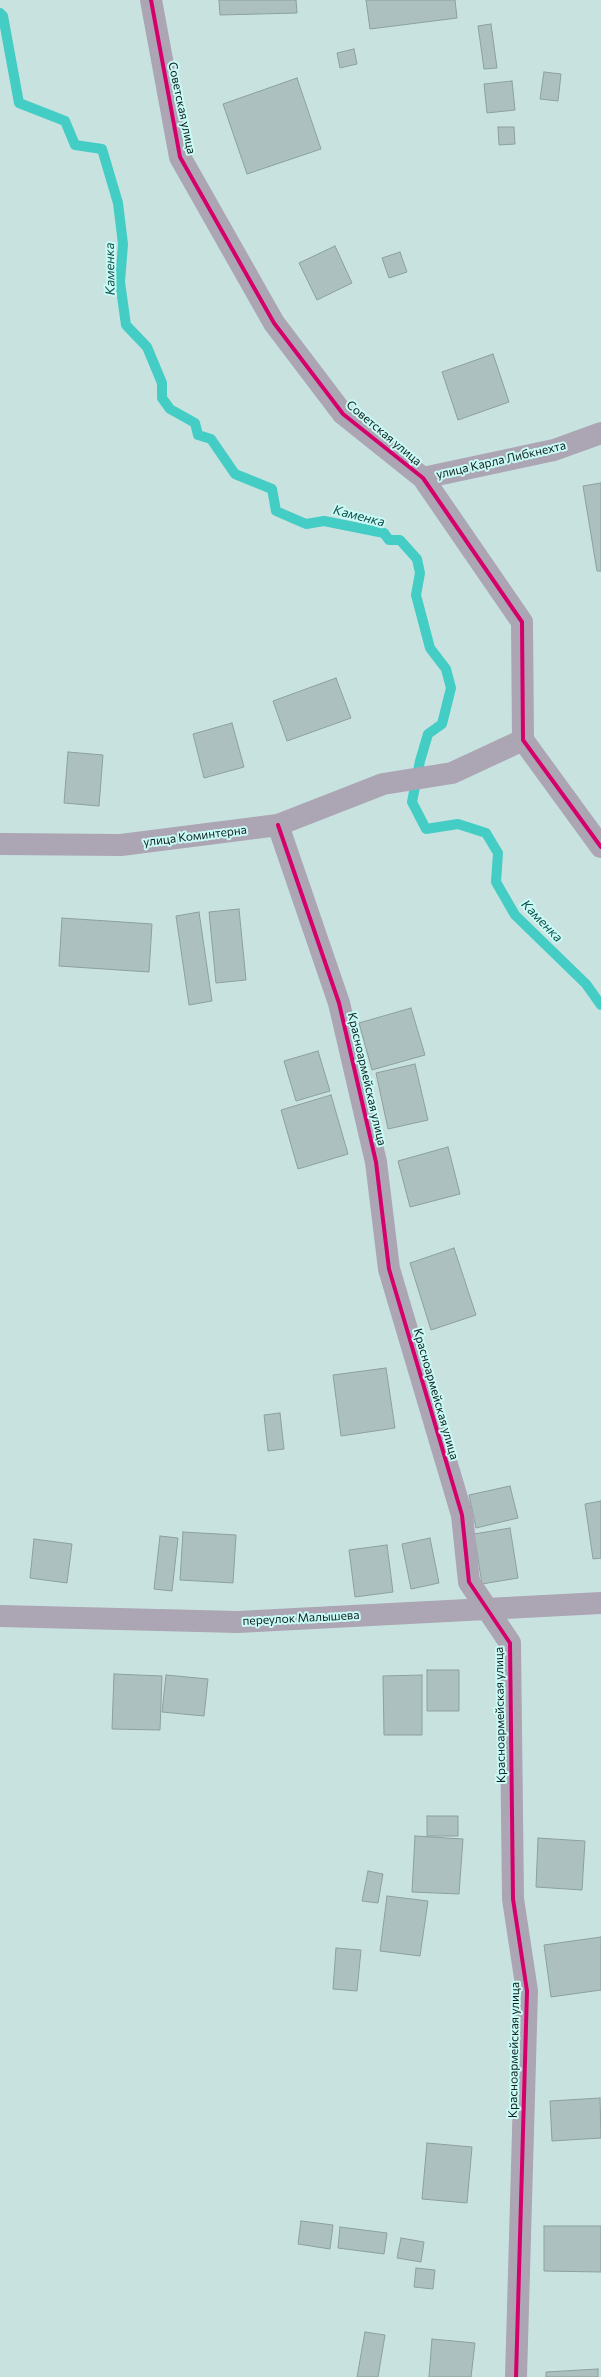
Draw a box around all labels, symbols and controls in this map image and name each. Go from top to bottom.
street label: Советская улица [165,61,199,155]
water label: Каменка [102,243,118,295]
street label: Советская улица [344,397,424,469]
street label: улица Карла Либкнехта [435,438,567,482]
water label: Каменка [332,502,386,530]
street label: улица Коминтерна [142,823,248,849]
water label: Каменка [518,897,566,945]
street label: Красноармейская улица [345,1011,389,1147]
street label: Красноармейская улица [410,1327,462,1461]
street label: переулок Малышева [242,1608,360,1628]
street label: Красноармейская улица [492,1647,508,1783]
street label: Красноармейская улица [506,1982,522,2118]

